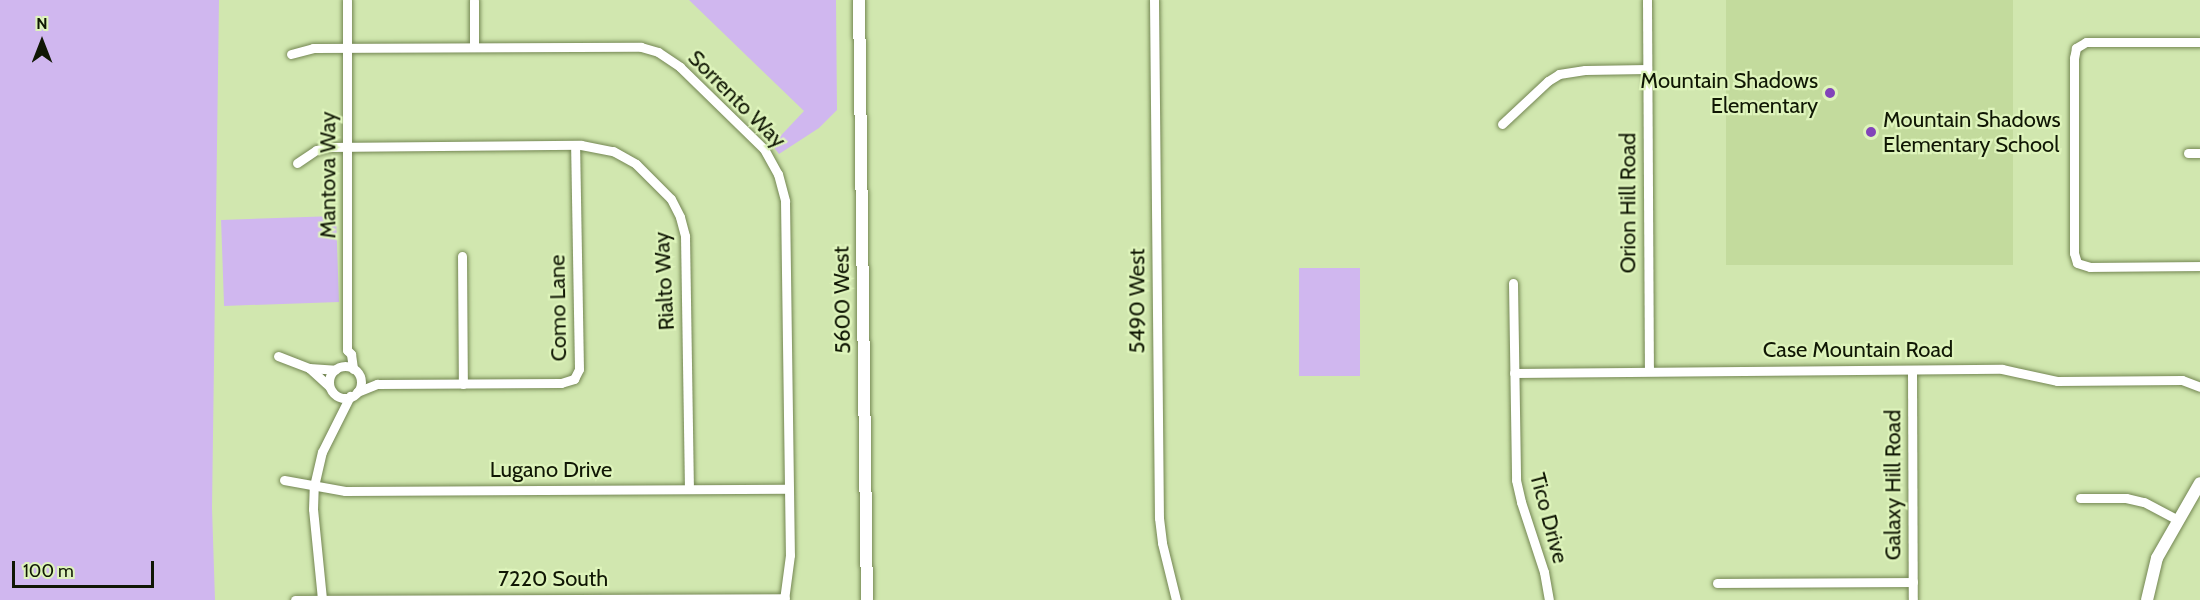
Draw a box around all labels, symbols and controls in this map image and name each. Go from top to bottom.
north arrow [12,12,72,72]
text: N [36,14,48,33]
street label: Sorrento Way [683,45,791,153]
place label: Mountain Shadows Elementary [1640,67,1818,118]
marker: Mountain Shadows Elementary [1823,86,1837,100]
place label: Mountain Shadows Elementary School [1883,106,2061,158]
street label: Mantova Way [315,111,341,239]
marker: Mountain Shadows Elementary School [1864,125,1878,139]
street label: Orion Hill Road [1615,133,1641,273]
street label: Rialto Way [648,231,680,331]
street label: 5600 West [828,246,856,354]
street label: 5490 West [1124,248,1150,354]
street label: Como Lane [544,254,572,362]
street label: Case Mountain Road [1763,337,1953,363]
street label: Galaxy Hill Road [1880,410,1906,560]
street label: Lugano Drive [490,457,612,483]
street label: Tico Drive [1524,470,1574,566]
scale bar [15,549,158,587]
text: 100 m [23,560,74,582]
street label: 7220 South [498,566,608,592]

